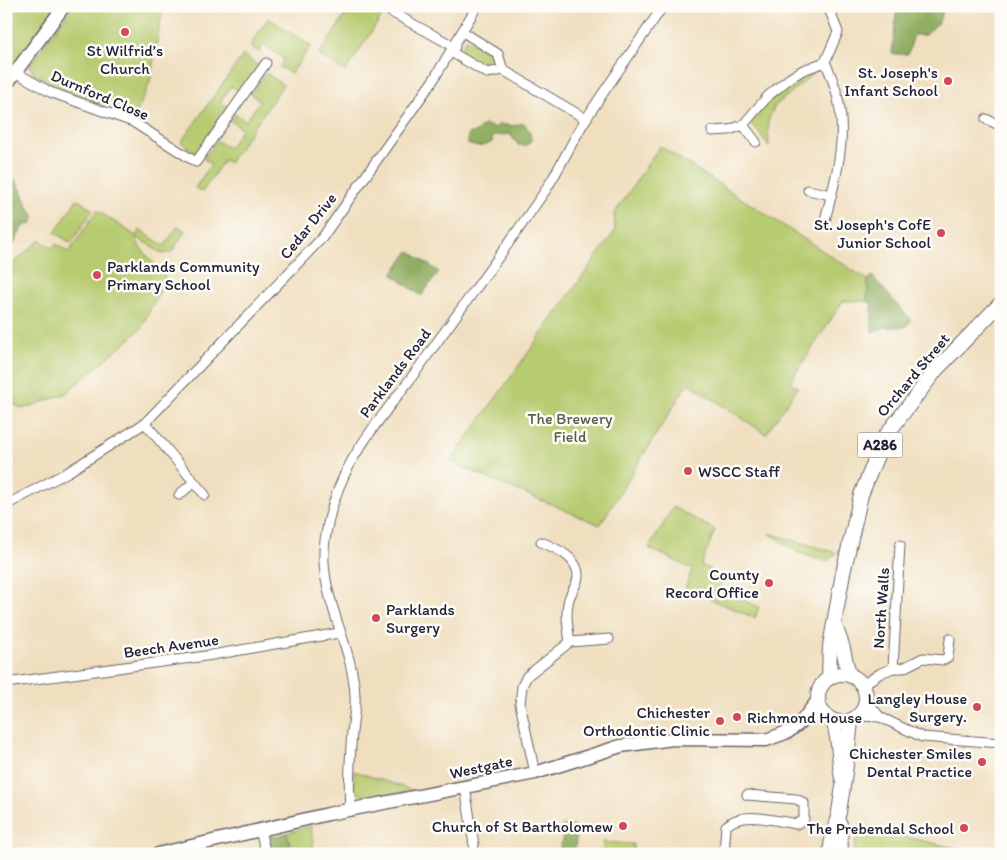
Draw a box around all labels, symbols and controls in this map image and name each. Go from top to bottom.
marker: St Wilfrid’s Church [119,26,131,38]
place label: St Wilfrid’s Church [87,41,163,78]
place label: St. Joseph's Infant School [844,63,938,100]
street label: Durnford Close [48,66,152,124]
marker: St. Joseph's Infant School [942,75,954,87]
street label: Cedar Drive [275,189,341,263]
place label: St. Joseph's CofE Junior School [814,215,931,252]
marker: St. Joseph's CofE Junior School [935,227,947,239]
place label: Parklands Community Primary School [107,257,260,294]
marker: Parklands Community Primary School [91,269,103,281]
street label: Parklands Road [355,324,435,422]
street label: Orchard Street [873,329,953,421]
park label: The Brewery Field [527,409,613,446]
road number: A286 [858,432,902,458]
place label: WSCC Staff [698,462,780,481]
marker: WSCC Staff [682,465,694,477]
place label: County Record Office [665,565,759,602]
street label: North Walls [869,567,893,649]
marker: County Record Office [763,577,775,589]
place label: Parklands Surgery [386,600,455,637]
marker: Parklands Surgery [370,612,382,624]
street label: Beech Avenue [122,630,220,662]
place label: Langley House Surgery. [867,689,967,726]
marker: Langley House Surgery. [971,701,983,713]
place label: Chichester Orthodontic Clinic [583,703,711,740]
place label: Richmond House [747,708,862,727]
marker: Richmond House [731,711,743,723]
marker: Chichester Orthodontic Clinic [714,715,726,727]
place label: Chichester Smiles Dental Practice [849,744,972,781]
street label: Westgate [448,751,514,783]
marker: Chichester Smiles Dental Practice [976,756,988,768]
place label: Church of St Bartholomew [432,817,613,836]
place label: The Prebendal School [807,819,954,838]
marker: Church of St Bartholomew [617,820,629,832]
marker: The Prebendal School [958,822,970,834]

